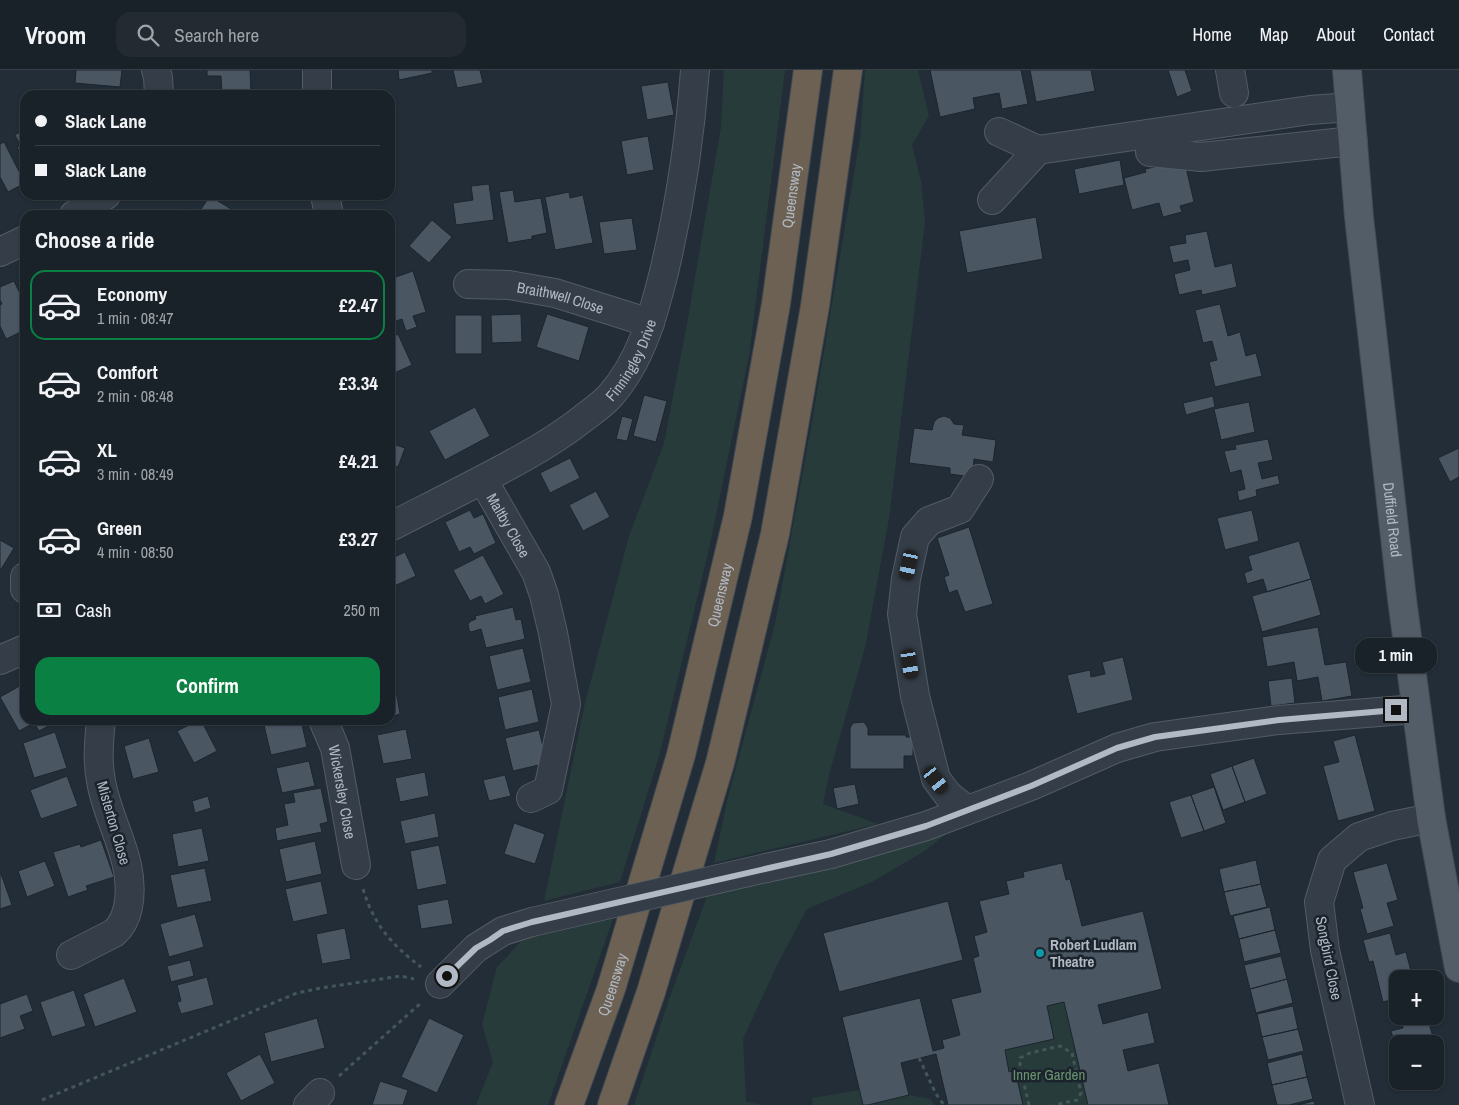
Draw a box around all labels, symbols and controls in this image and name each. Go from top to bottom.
search box [116,12,466,57]
text: Vroom [25,19,86,51]
icon: search [134,21,162,49]
text: Search here [174,22,259,48]
text: Home [1192,22,1232,47]
text: Map [1260,22,1289,47]
text: About [1317,22,1355,47]
text: Contact [1383,22,1434,47]
text: Slack Lane [65,108,146,134]
text: Slack Lane [65,157,146,183]
street label: Queensway [776,161,806,229]
text: Choose a ride [35,225,154,255]
street label: Braithwell Close [516,276,607,318]
text: Economy [97,281,167,307]
icon: car [37,283,82,328]
text: £2.47 [339,292,378,318]
text: 1 min · 08:47 [97,307,174,329]
street label: Finningley Drive [600,316,661,405]
text: Comfort [97,359,158,385]
icon: car [37,361,82,406]
text: £3.34 [339,370,378,396]
text: 2 min · 08:48 [97,385,174,407]
text: XL [97,437,117,463]
icon: car [37,439,82,484]
text: £4.21 [339,448,378,474]
text: 3 min · 08:49 [97,463,174,485]
street label: Duffield Road [1378,481,1408,558]
street label: Maltby Close [482,489,536,561]
text: Green [97,515,142,541]
icon: car [37,517,82,562]
text: £3.27 [339,526,378,552]
text: 4 min · 08:50 [97,541,174,563]
car [898,549,919,581]
street label: Queensway [701,560,737,629]
icon: cash [35,596,63,624]
text: Cash [75,597,111,623]
text: 250 m [344,599,380,621]
callout: 1 min [1355,638,1437,672]
text: 1 min [1379,644,1413,666]
car [900,648,919,680]
button: Confirm [35,657,380,715]
route end [1385,699,1407,721]
street label: Wickersley Close [324,743,362,841]
car [920,764,951,796]
street label: Misterton Close [92,779,136,867]
street label: Songbird Close [1311,914,1347,1002]
place label: Robert Ludlam Theatre [1050,934,1137,972]
marker: Robert Ludlam Theatre [1034,947,1046,959]
street label: Queensway [592,950,632,1019]
route start [436,965,458,987]
map controls [1389,970,1444,1090]
button: + [1389,970,1444,1025]
button: − [1389,1035,1444,1090]
park label: Inner Garden [1013,1064,1085,1085]

